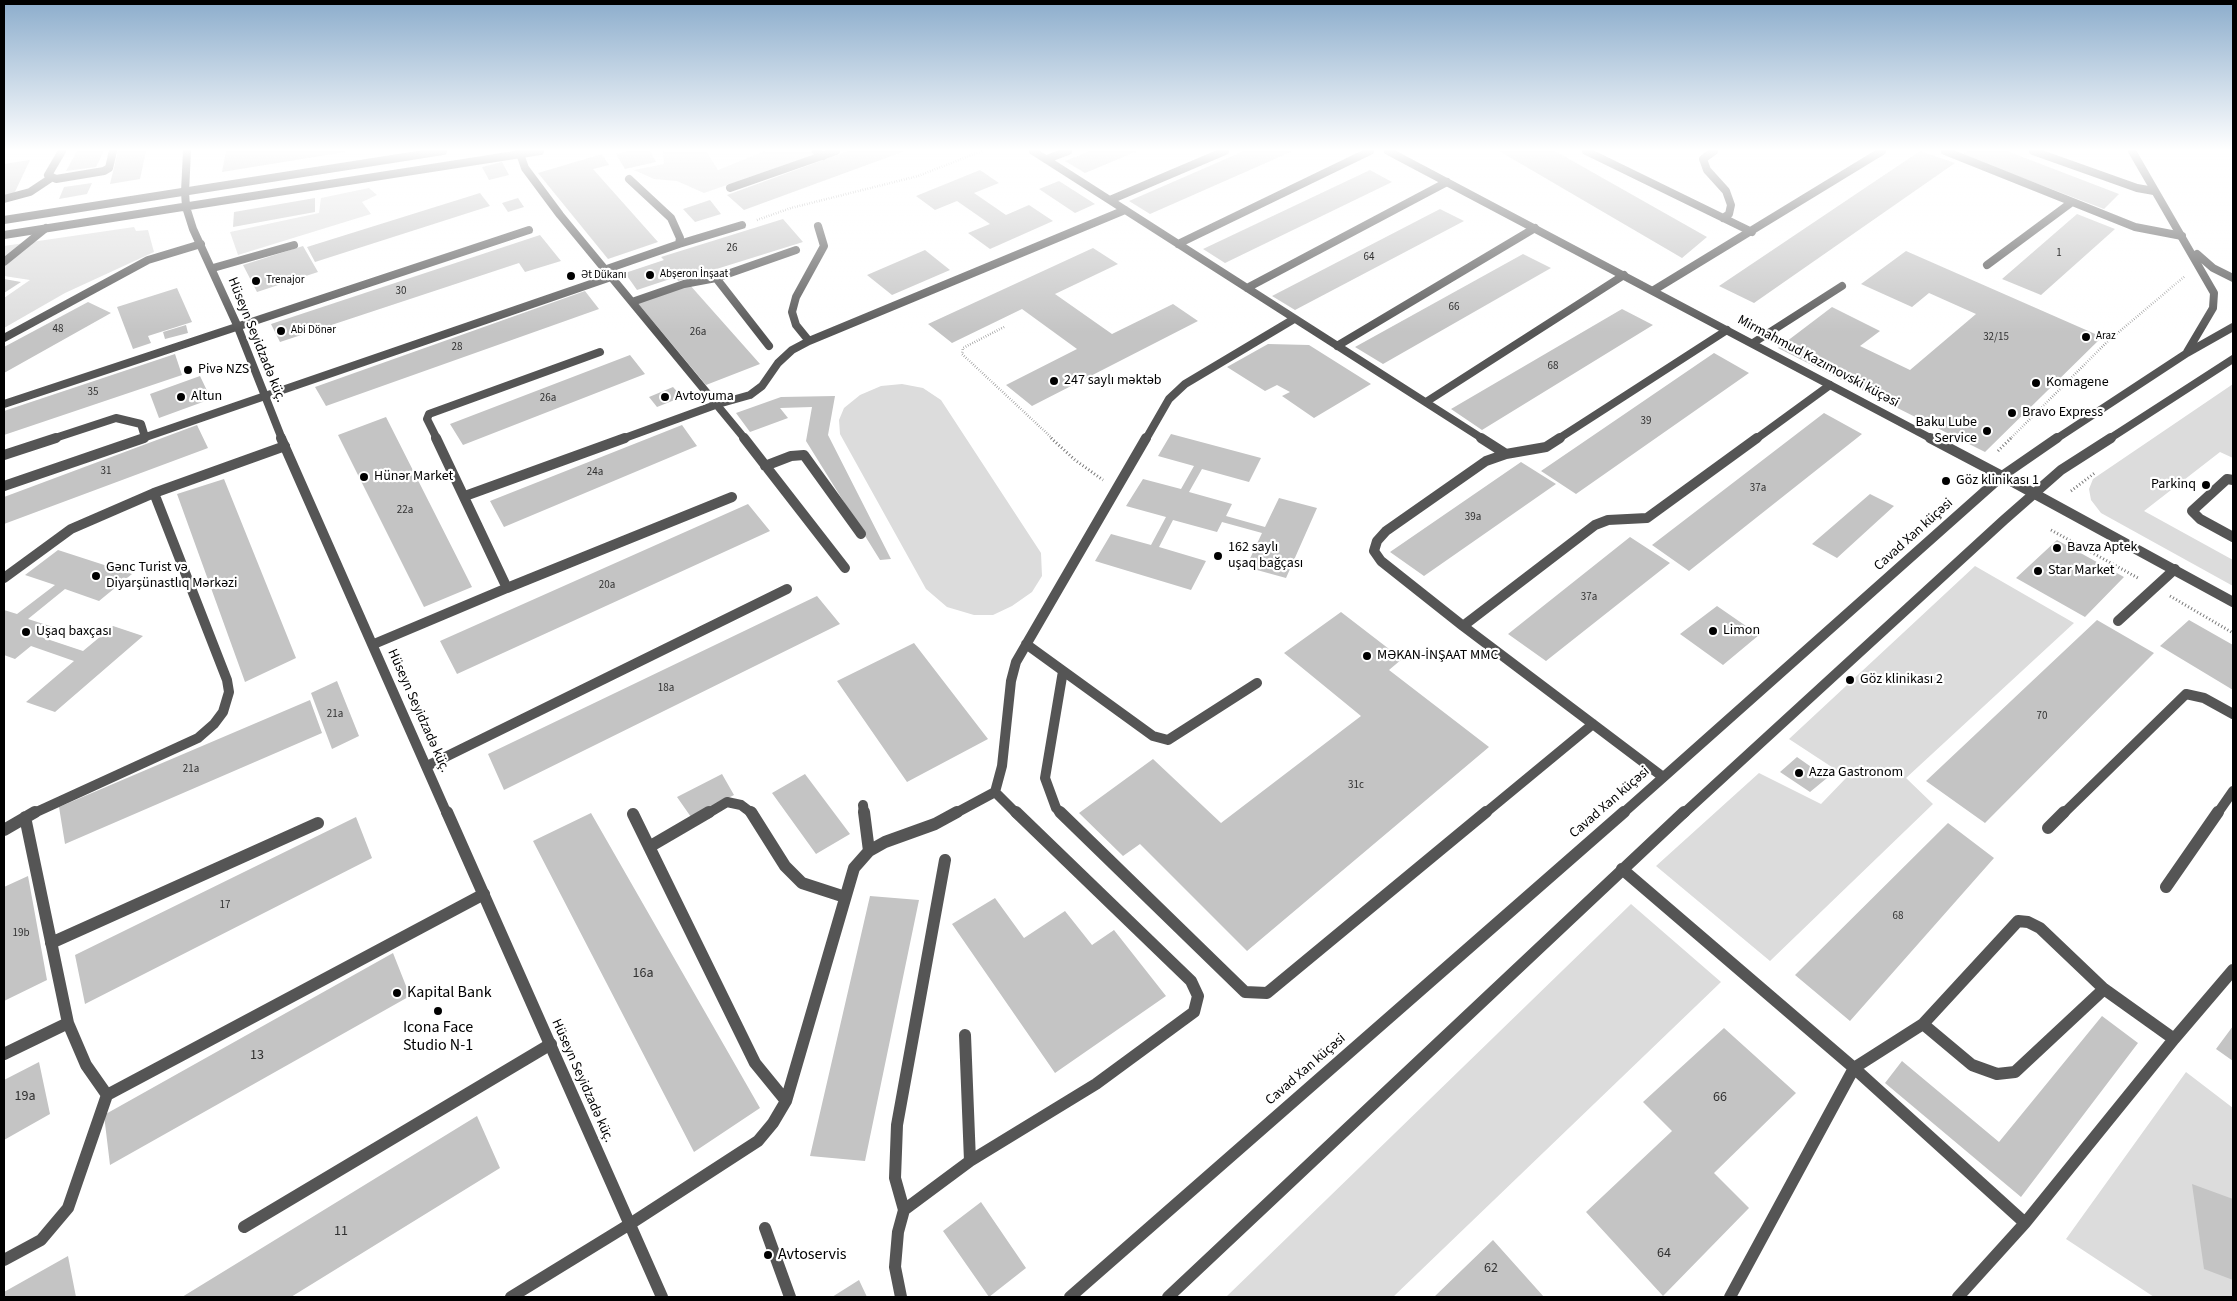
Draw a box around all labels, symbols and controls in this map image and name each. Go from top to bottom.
house number: 26 [727,242,737,256]
house number: 1 [2056,247,2062,261]
house number: 64 [1364,251,1374,265]
place label: Abşeron İnşaat [660,268,728,282]
place label: Ət Dükanı [581,269,626,283]
marker: Abşeron İnşaat [644,269,656,281]
marker: Ət Dükanı [565,270,577,282]
place label: Trenajor [266,274,305,288]
street label: Hüseyn Seyidzadə küç. [223,275,289,405]
marker: Trenajor [250,275,262,287]
house number: 30 [396,285,406,299]
house number: 66 [1449,301,1459,315]
street label: Mirmahmud Kazımovski küçəsi [1734,312,1902,412]
house number: 48 [53,323,63,337]
place label: Abi Dönər [291,324,336,338]
marker: Abi Dönər [275,325,287,337]
house number: 26a [690,326,706,340]
place label: Araz [2096,330,2116,344]
house number: 32/15 [1983,331,2009,345]
marker: Araz [2080,331,2092,343]
house number: 28 [452,341,462,355]
house number: 68 [1548,360,1558,374]
place label: Pivə NZS [198,362,249,378]
marker: Pivə NZS [182,364,194,376]
place label: 247 saylı məktəb [1064,373,1162,389]
marker: 247 saylı məktəb [1048,375,1060,387]
place label: Komagene [2046,375,2109,391]
marker: Komagene [2030,377,2042,389]
house number: 35 [88,386,98,400]
place label: Altun [191,389,222,405]
place label: Avtoyuma [675,389,734,405]
marker: Altun [175,391,187,403]
marker: Avtoyuma [659,391,671,403]
house number: 26a [540,392,556,406]
place label: Bravo Express [2022,405,2103,421]
marker: Bravo Express [2006,407,2018,419]
house number: 39 [1641,415,1651,429]
place label: Baku Lube Service [1916,415,1977,448]
marker: Baku Lube Service [1981,425,1993,437]
house number: 31 [101,465,111,479]
house number: 24a [587,466,603,480]
place label: Hünər Market [374,469,453,485]
marker: Hünər Market [358,471,370,483]
place label: Göz klinikası 1 [1956,473,2039,489]
marker: Göz klinikası 1 [1940,475,1952,487]
place label: Parkinq [2151,477,2196,493]
marker: Parkinq [2200,479,2212,491]
house number: 37a [1750,482,1766,496]
street label: Cavad Xan küçəsi [1871,495,1957,575]
house number: 22a [397,504,413,518]
house number: 39a [1465,511,1481,525]
place label: 162 saylı uşaq bağçası [1228,540,1303,572]
place label: Bavza Aptek [2067,540,2138,556]
marker: Bavza Aptek [2051,542,2063,554]
marker: 162 saylı uşaq bağçası [1212,550,1224,562]
place label: Gənc Turist və Diyarşünastlıq Mərkəzi [106,560,237,592]
place label: Star Market [2048,563,2115,579]
marker: Star Market [2032,565,2044,577]
marker: Gənc Turist və Diyarşünastlıq Mərkəzi [90,570,102,582]
house number: 20a [599,579,615,593]
house number: 37a [1581,591,1597,605]
place label: Limon [1723,623,1760,639]
place label: Uşaq baxçası [36,624,112,640]
marker: Limon [1707,625,1719,637]
marker: Uşaq baxçası [20,626,32,638]
street label: Hüseyn Seyidzadə küç. [383,647,453,775]
place label: MƏKAN-İNŞAAT MMC [1377,648,1498,664]
marker: MƏKAN-İNŞAAT MMC [1361,650,1373,662]
place label: Göz klinikası 2 [1860,672,1943,688]
marker: Göz klinikası 2 [1844,674,1856,686]
house number: 18a [658,682,674,696]
house number: 21a [327,708,343,722]
house number: 70 [2037,710,2047,724]
house number: 21a [183,763,199,777]
street label: Cavad Xan küçəsi [1567,764,1653,842]
place label: Azza Gastronom [1809,765,1903,781]
marker: Azza Gastronom [1793,767,1805,779]
house number: 31c [1348,779,1364,793]
house number: 17 [220,899,230,913]
house number: 68 [1893,910,1903,924]
house number: 19b [12,927,30,941]
house number: 16a [633,966,653,982]
place label: Kapital Bank [407,983,492,1003]
marker: Kapital Bank [391,987,403,999]
marker: Icona Face Studio N-1 [432,1005,444,1017]
street label: Hüseyn Seyidzadə küç. [547,1017,617,1145]
place label: Icona Face Studio N-1 [403,1018,473,1056]
street label: Cavad Xan küçəsi [1263,1031,1349,1109]
house number: 13 [250,1048,264,1064]
house number: 19a [15,1089,35,1105]
house number: 66 [1713,1090,1727,1106]
house number: 11 [334,1224,348,1240]
place label: Avtoservis [778,1245,847,1265]
house number: 64 [1657,1246,1671,1262]
marker: Avtoservis [762,1249,774,1261]
house number: 62 [1484,1261,1498,1277]

